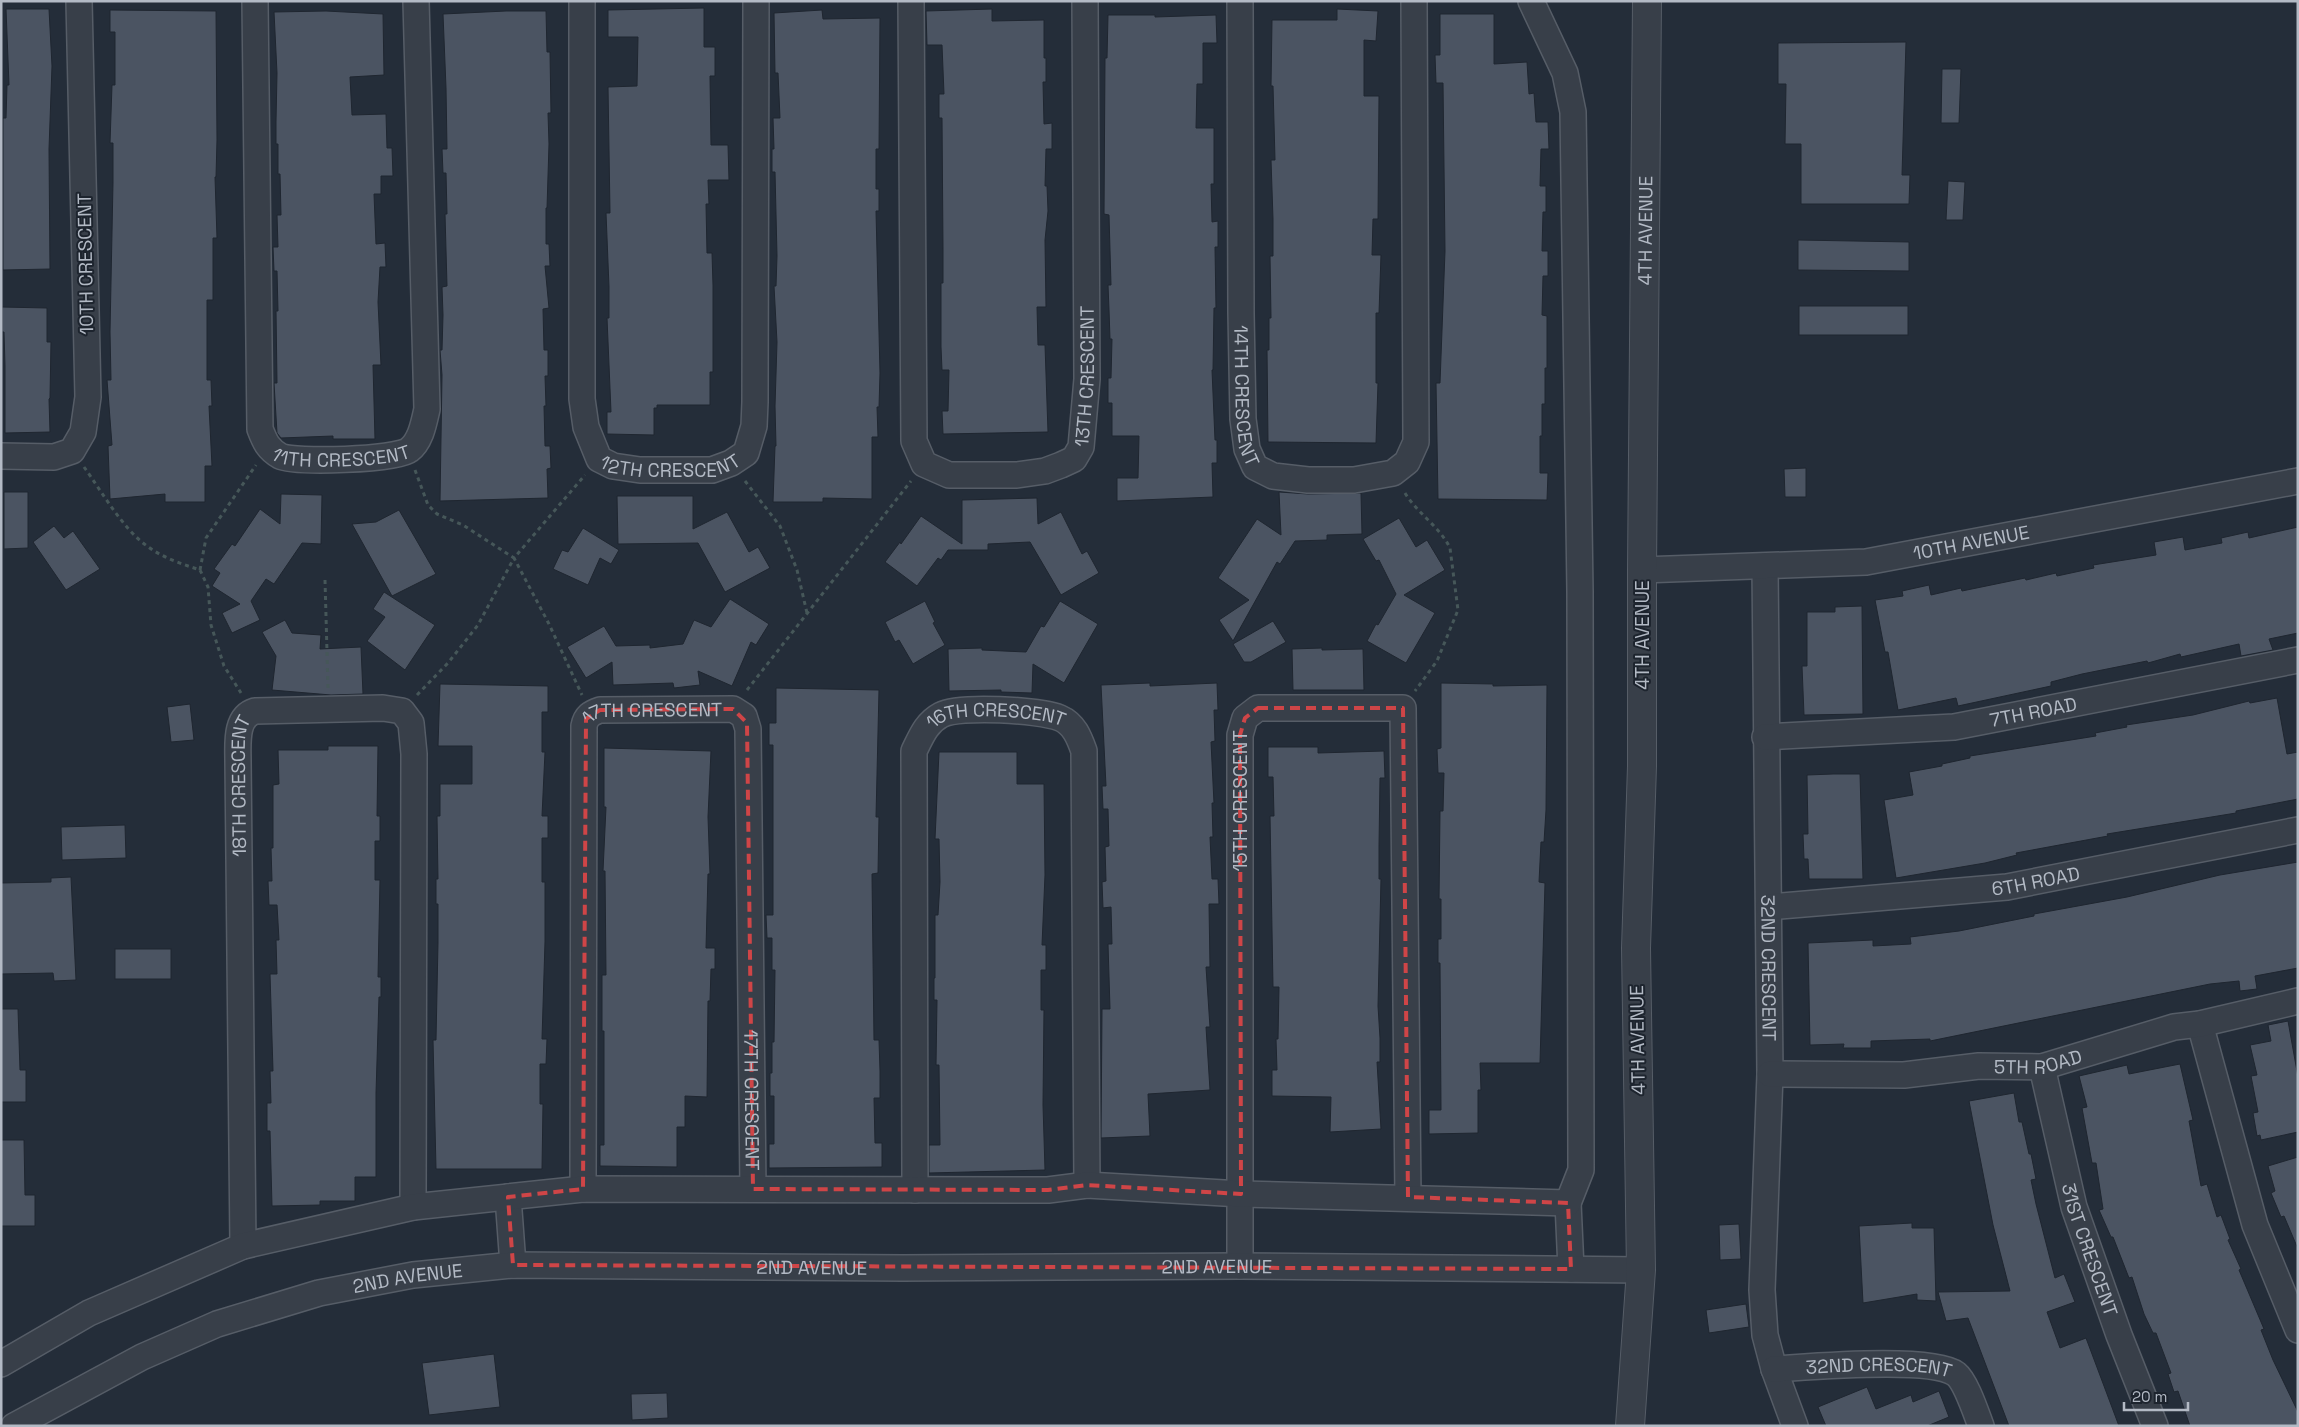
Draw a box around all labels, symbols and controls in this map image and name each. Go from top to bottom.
street label: 4TH AVENUE [1633,176,1658,285]
street label: 10TH CRESCENT [72,193,99,335]
street label: 13TH CRESCENT [1069,306,1100,448]
street label: 14TH CRESCENT [1228,325,1265,470]
street label: 11TH CRESCENT [267,439,414,473]
street label: 12TH CRESCENT [595,448,745,483]
street label: 10TH AVENUE [1911,520,2031,566]
street label: 4TH AVENUE [1630,580,1655,690]
street label: 7TH ROAD [1988,691,2079,733]
street label: 17TH CRESCENT [576,697,722,728]
street label: 16TH CRESCENT [920,697,1069,734]
street label: 18TH CRESCENT [226,711,257,857]
street label: 15TH CRESCENT [1228,730,1253,872]
street label: 6TH ROAD [1991,861,2082,901]
street label: 32ND CRESCENT [1755,895,1782,1041]
street label: 4TH AVENUE [1624,985,1651,1095]
street label: 17TH CRESCENT [738,1030,765,1171]
street label: 5TH ROAD [1994,1044,2085,1080]
street label: 31ST CRESCENT [2056,1181,2123,1320]
street label: 2ND AVENUE [1161,1254,1272,1279]
street label: 2ND AVENUE [756,1255,867,1281]
street label: 2ND AVENUE [351,1258,464,1299]
street label: 32ND CRESCENT [1805,1352,1955,1384]
scale bar [2124,1380,2188,1412]
text: 20 m [2132,1387,2167,1406]

